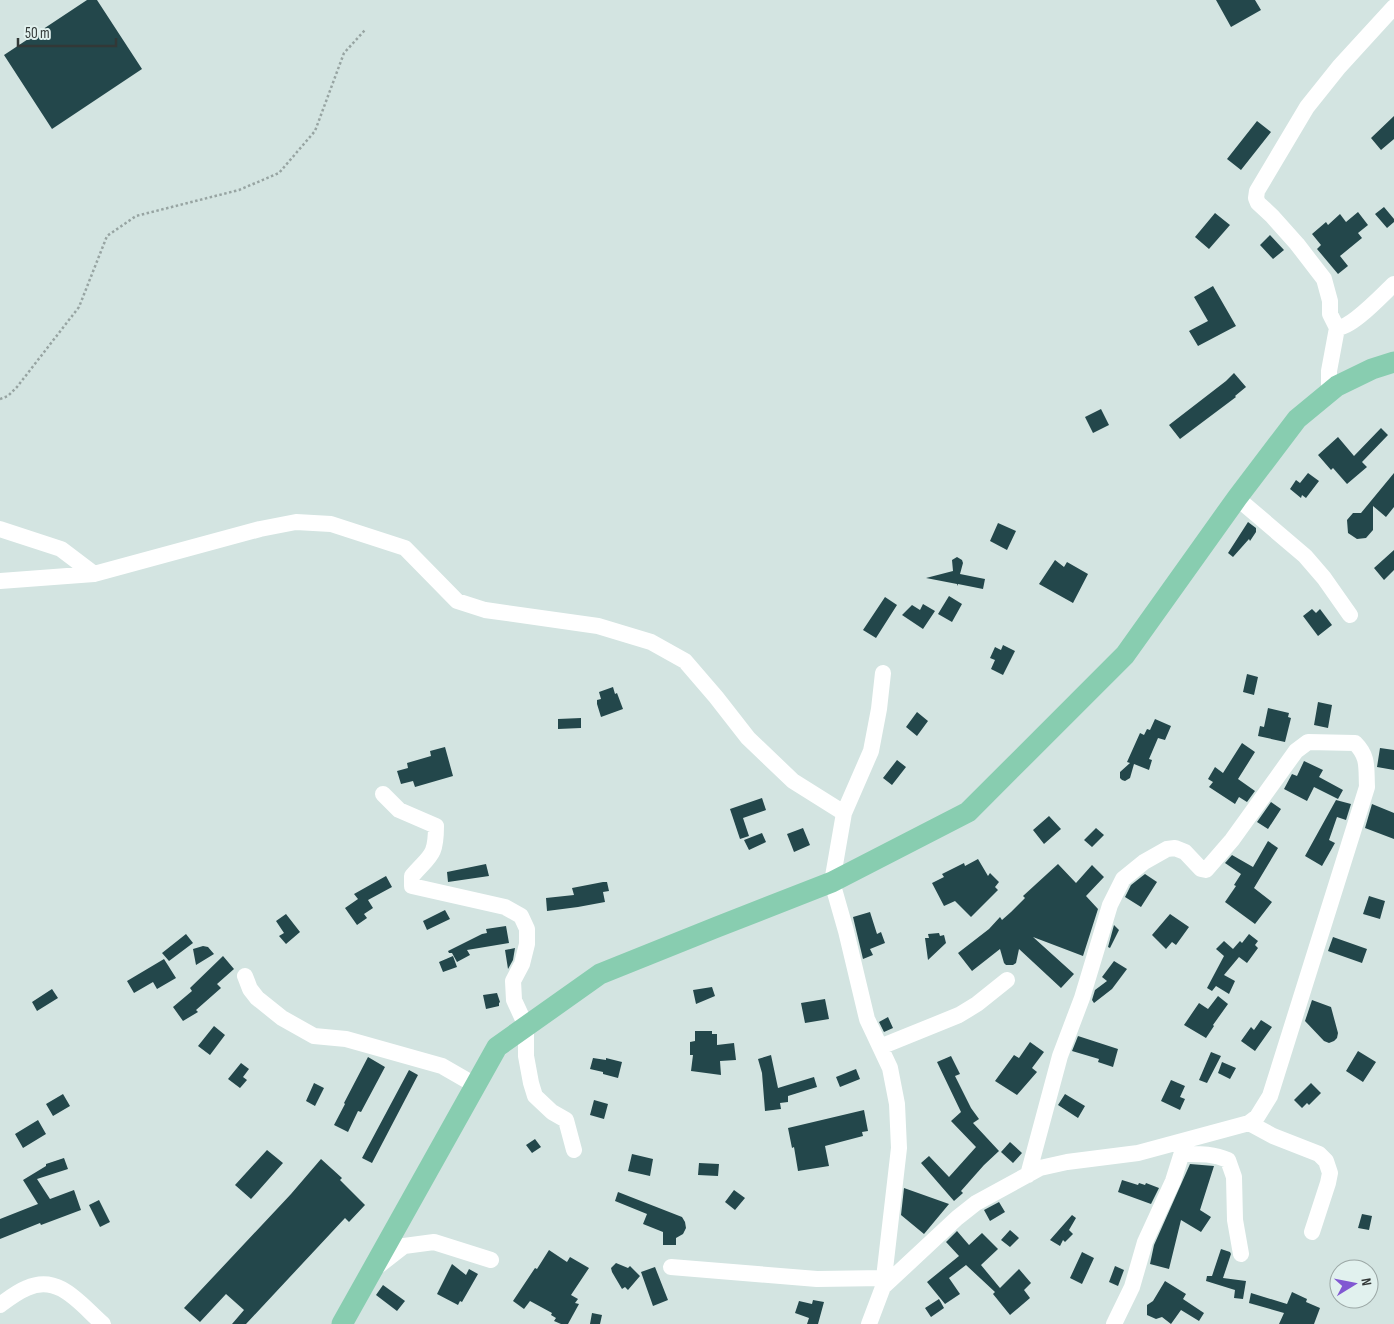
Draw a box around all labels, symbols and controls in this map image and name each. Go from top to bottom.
scale bar [18,15,115,47]
text: 50 m [25,24,50,43]
north arrow [1329,1259,1379,1309]
text: N [1357,1277,1375,1287]

